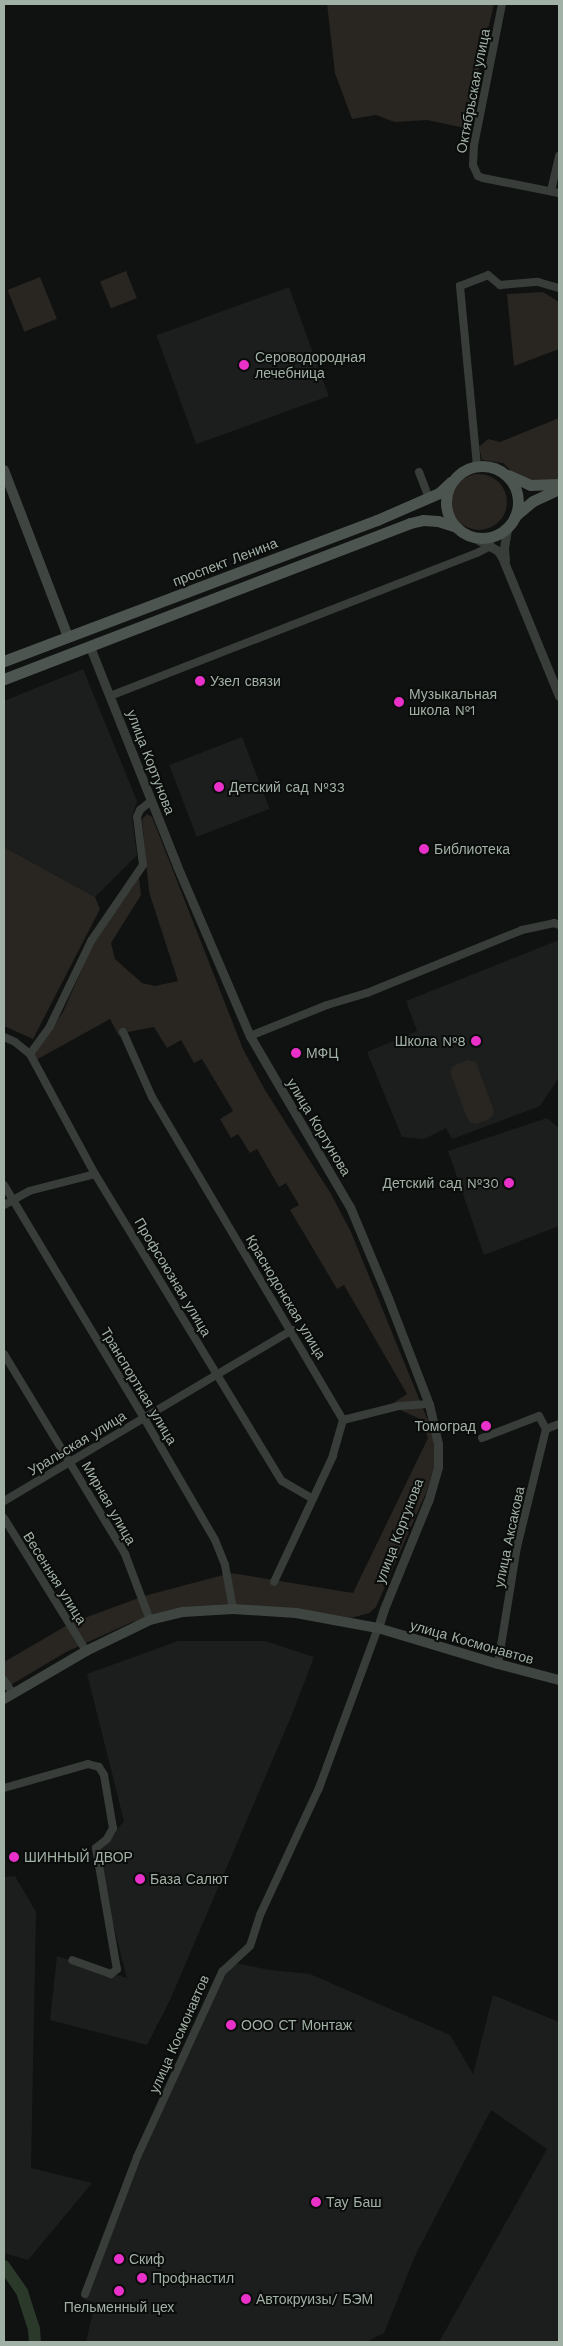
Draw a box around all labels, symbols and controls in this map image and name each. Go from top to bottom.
street label: Октябрьская улица [453,27,493,155]
place label: Сероводородная лечебница [255,349,366,382]
marker: Сероводородная лечебница [237,358,251,372]
street label: проспект Ленина [170,534,280,590]
place label: Узел связи [210,673,281,689]
marker: Узел связи [194,675,206,687]
place label: Музыкальная школа №1 [409,686,497,719]
marker: Музыкальная школа №1 [393,696,405,708]
street label: улица Кортунова [123,707,179,817]
place label: Детский сад №33 [229,779,345,795]
marker: Детский сад №33 [213,781,225,793]
place label: Библиотека [434,841,510,857]
marker: Библиотека [418,843,430,855]
place label: Школа №8 [395,1033,466,1049]
marker: Школа №8 [470,1035,482,1047]
place label: МФЦ [306,1045,339,1061]
marker: МФЦ [290,1047,302,1059]
street label: улица Кортунова [283,1075,355,1179]
place label: Детский сад №30 [382,1175,499,1191]
marker: Детский сад №30 [503,1177,515,1189]
street label: Профсоюзная улица [131,1215,215,1339]
street label: Краснодонская улица [242,1232,330,1362]
street label: Транспортная улица [97,1324,181,1448]
street label: Уральская улица [25,1407,129,1479]
place label: Томоград [414,1418,476,1434]
marker: Томоград [480,1420,492,1432]
street label: Мирная улица [78,1458,140,1548]
street label: улица Кортунова [371,1476,427,1586]
street label: улица Аксакова [490,1485,528,1589]
street label: Весенняя улица [20,1529,90,1627]
street label: улица Космонавтов [408,1616,536,1668]
place label: ШИННЫЙ ДВОР [24,1849,133,1865]
marker: ШИННЫЙ ДВОР [8,1851,20,1863]
place label: База Салют [150,1871,229,1887]
marker: База Салют [134,1873,146,1885]
street label: улица Космонавтов [145,1972,213,2096]
place label: ООО СТ Монтаж [241,2017,352,2033]
marker: ООО СТ Монтаж [225,2019,237,2031]
place label: Тау Баш [326,2194,382,2210]
marker: Тау Баш [310,2196,322,2208]
place label: Скиф [129,2251,165,2267]
marker: Скиф [113,2253,125,2265]
place label: Профнастил [152,2270,234,2286]
marker: Профнастил [136,2272,148,2284]
marker: Пельменный цех [113,2285,125,2297]
place label: Автокруизы/ БЭМ [256,2291,373,2307]
marker: Автокруизы/ БЭМ [240,2293,252,2305]
place label: Пельменный цех [64,2299,174,2315]

